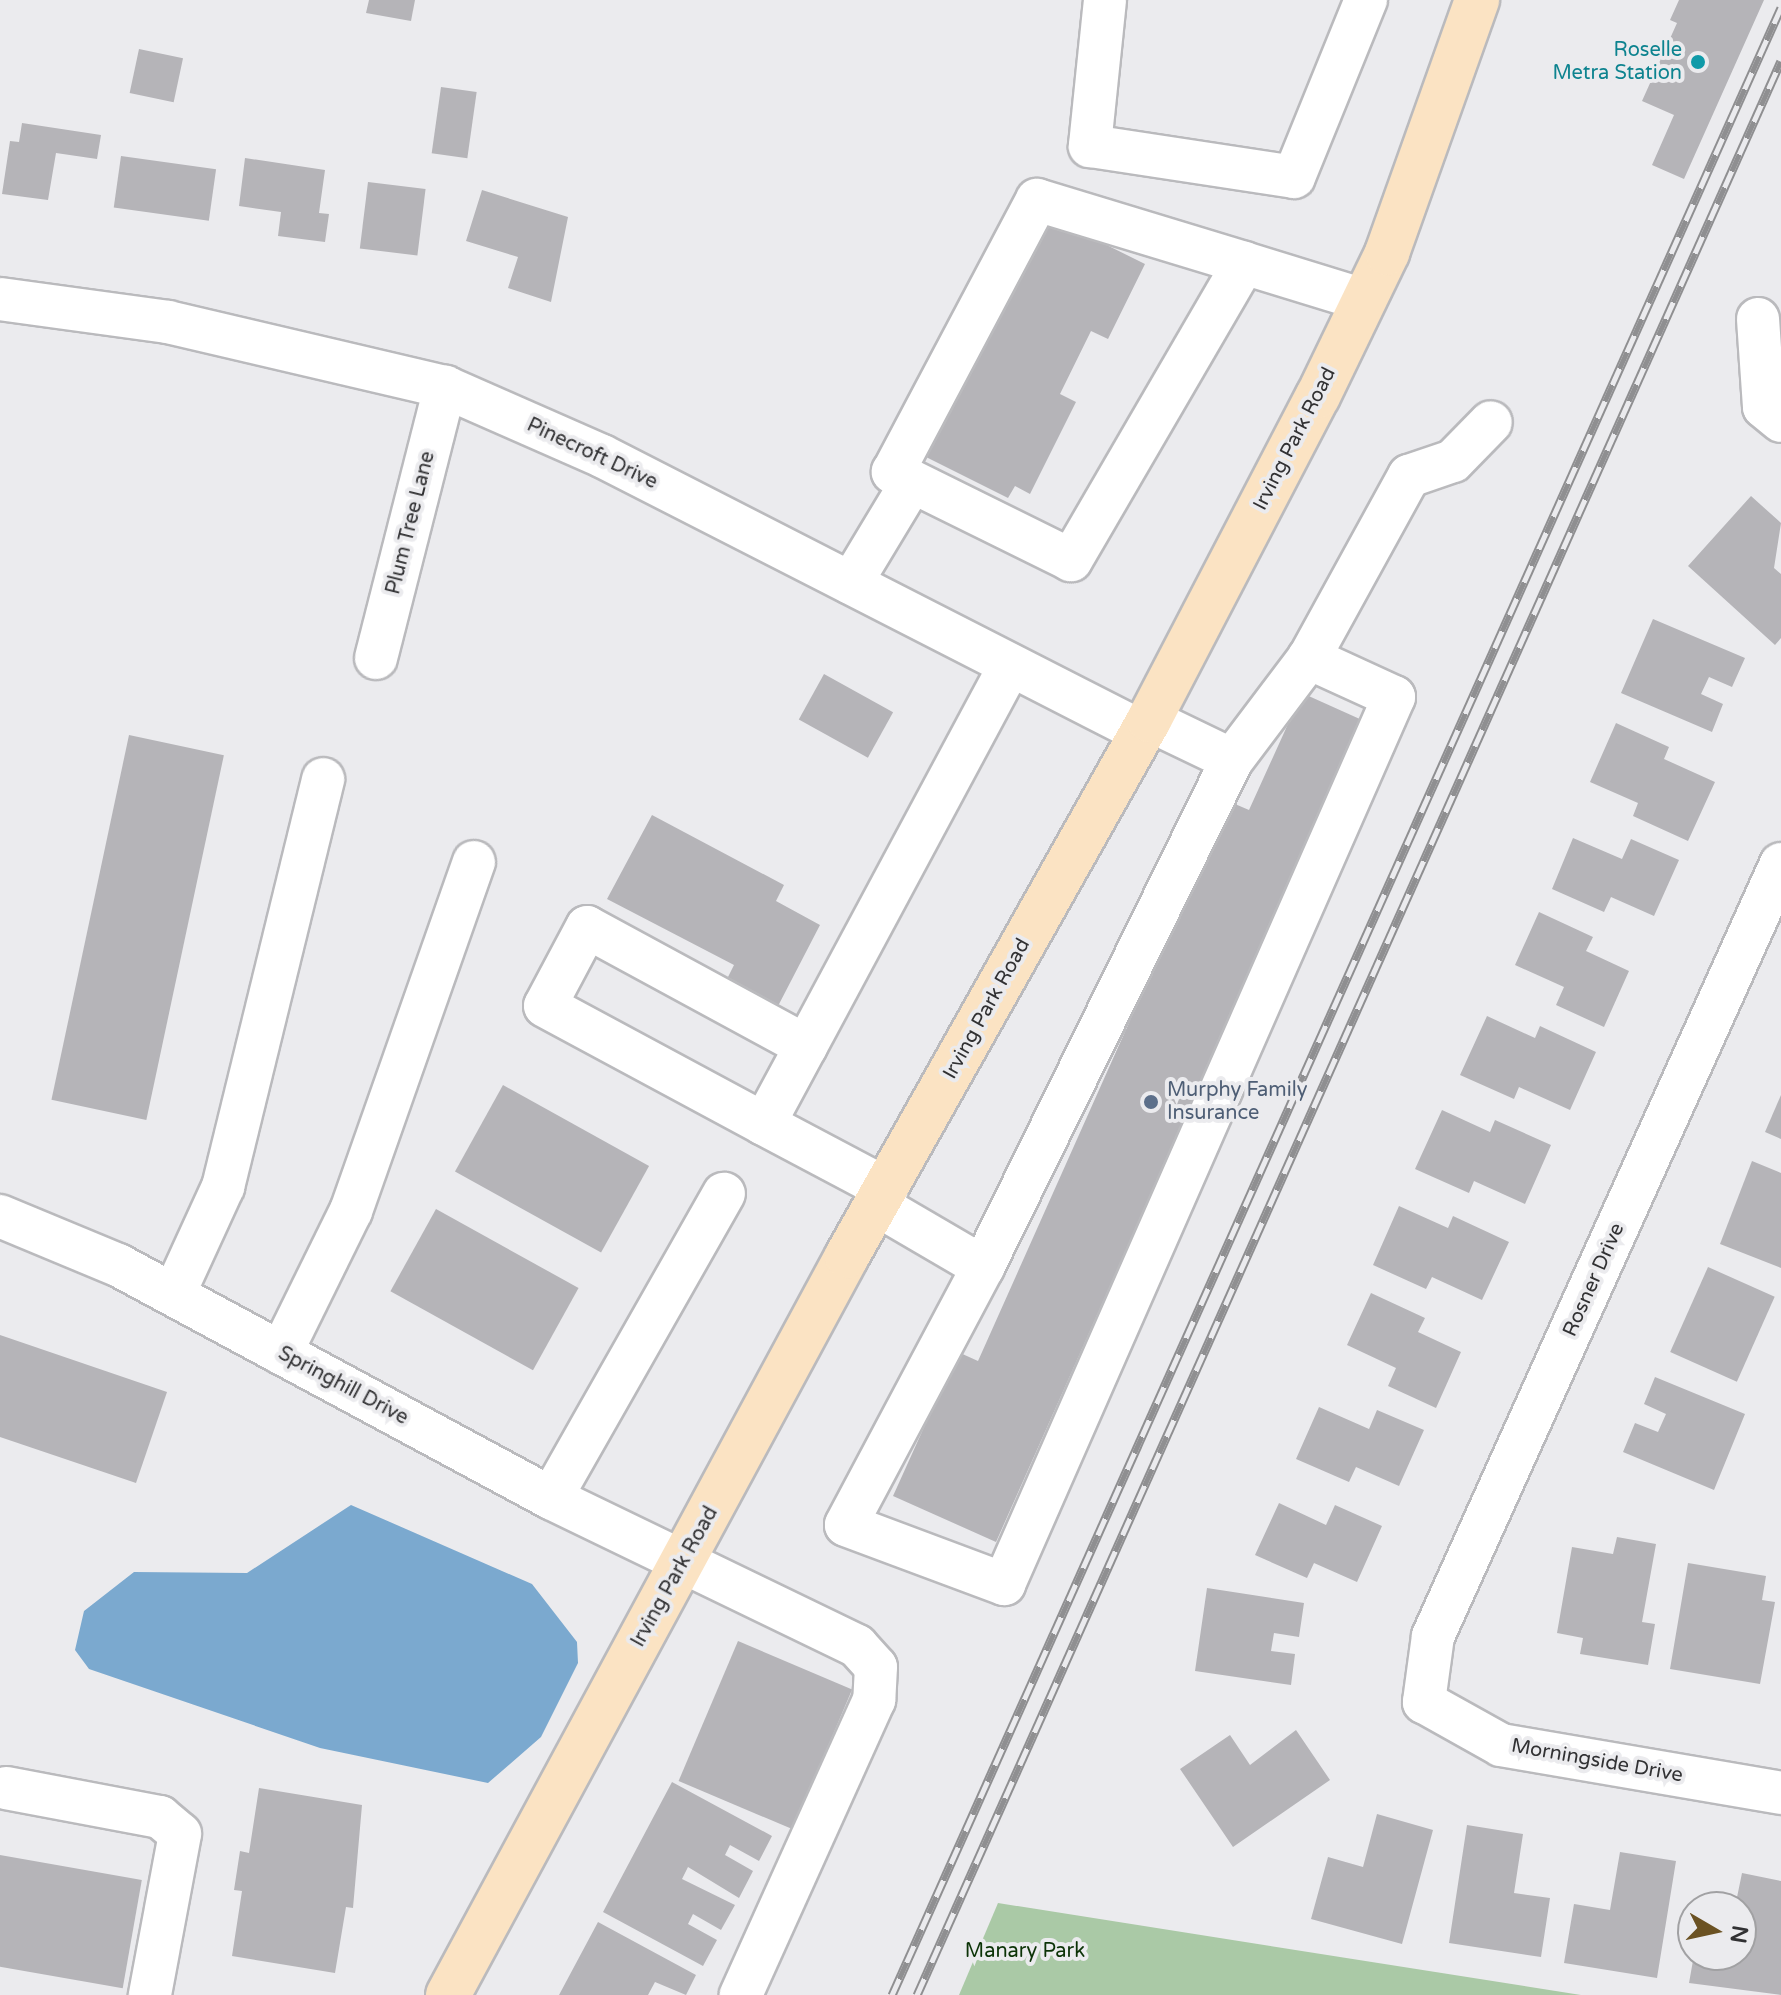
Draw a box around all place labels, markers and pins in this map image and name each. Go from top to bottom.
place label: Roselle Metra Station [1552,38,1682,85]
marker: Roselle Metra Station [1689,53,1707,71]
place label: Murphy Family Insurance [1167,1078,1307,1125]
marker: Murphy Family Insurance [1142,1093,1160,1111]

